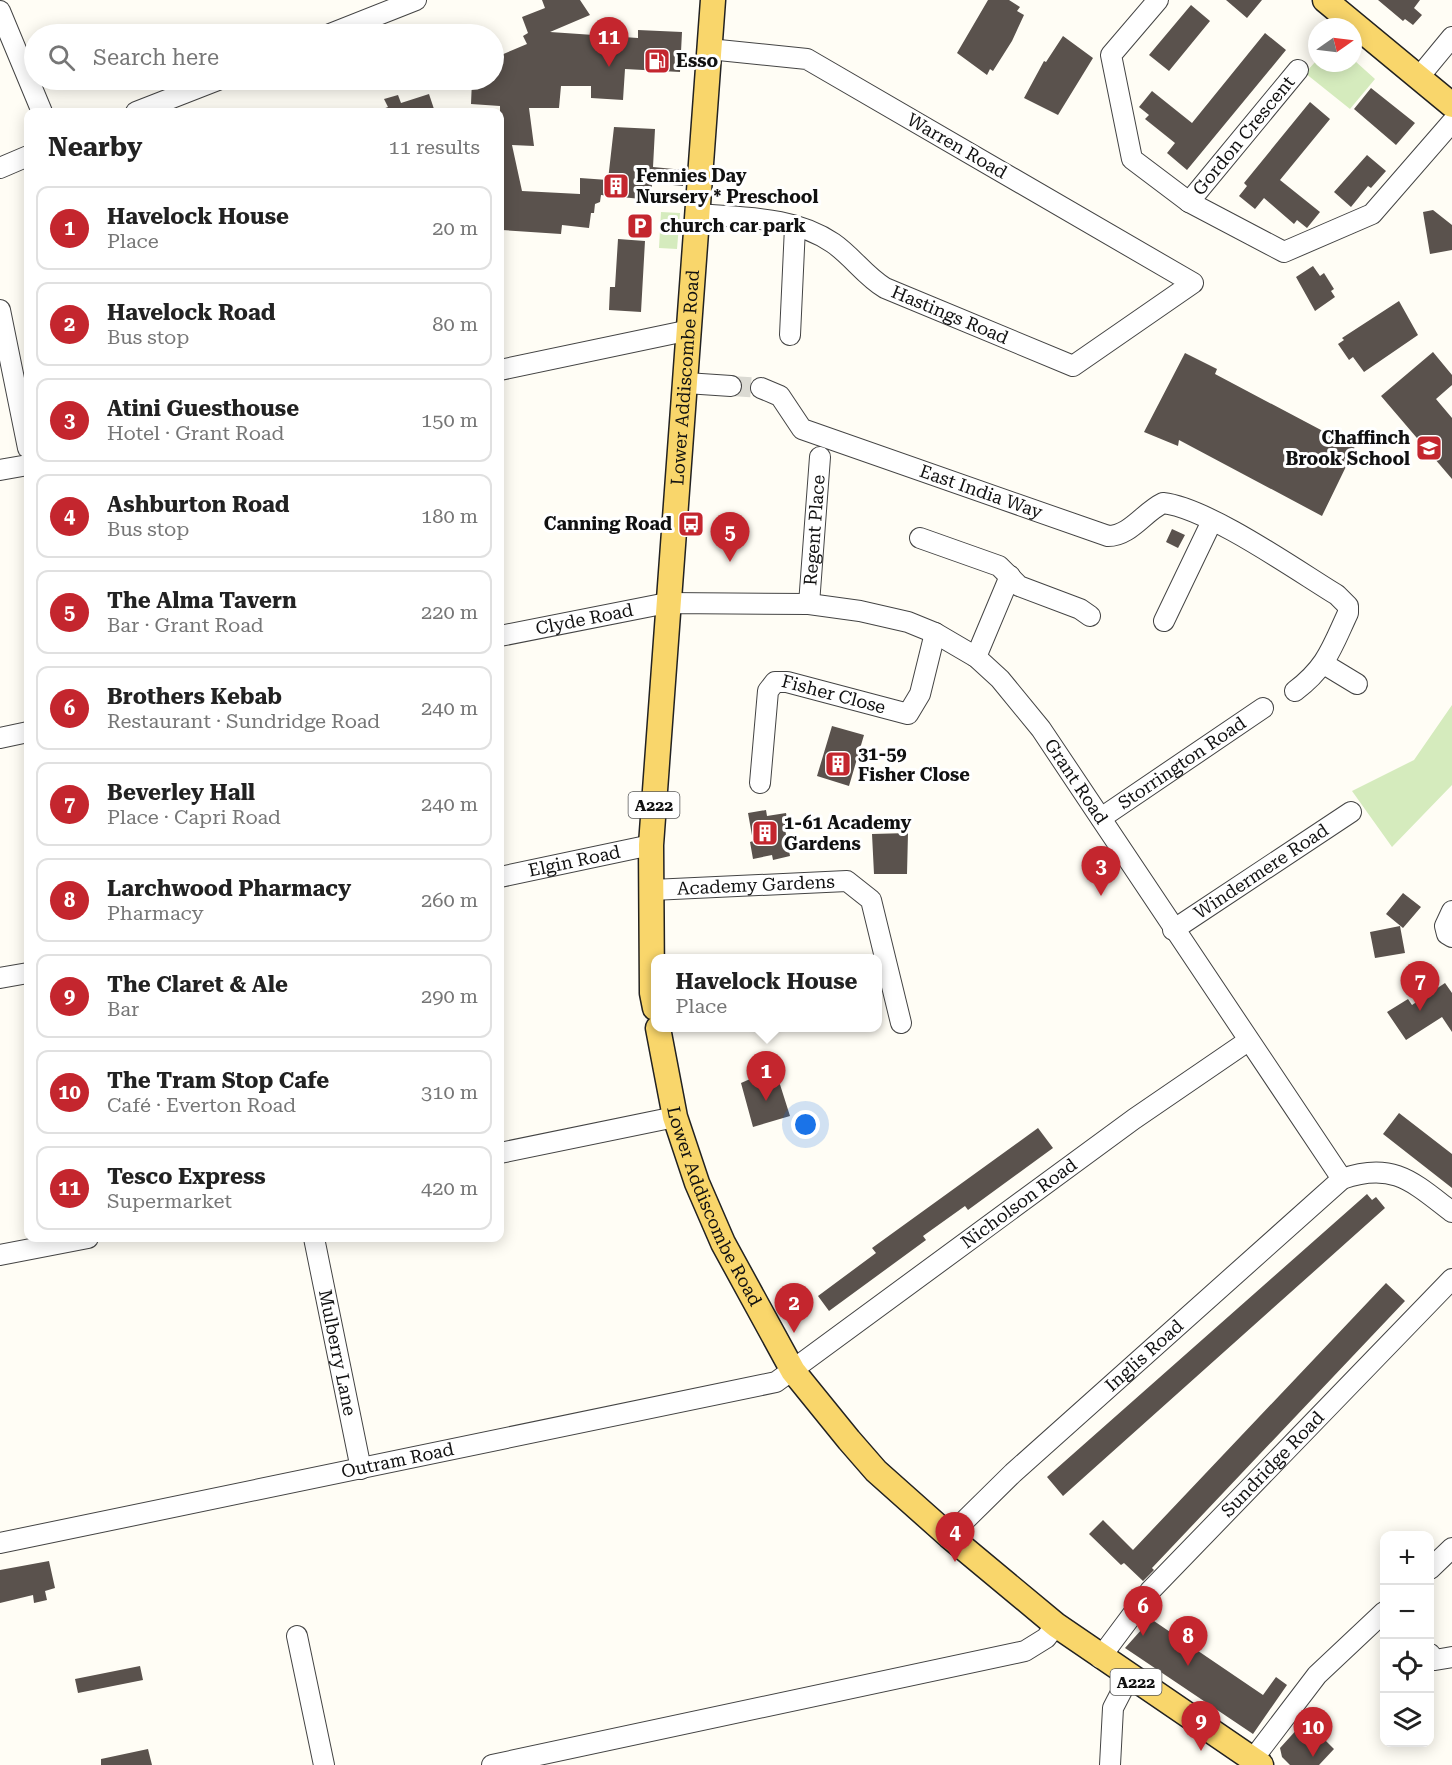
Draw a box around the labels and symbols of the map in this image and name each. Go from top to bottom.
pin: 11 [590,17,628,67]
north arrow [1308,18,1362,72]
fuel station icon: Esso [642,46,672,76]
place label: Esso [676,50,718,71]
street label: Gordon Crescent [1188,71,1299,199]
street label: Warren Road [903,108,1011,183]
place label: Fennies Day Nursery * Preschool [636,165,818,207]
building icon: Fennies Day Nursery * Preschool [601,171,631,201]
parking icon: church car park [625,211,655,241]
place label: church car park [660,215,807,236]
street label: Lower Addiscombe Road [666,269,703,486]
street label: Hastings Road [888,281,1012,348]
place label: Chaffinch Brook School [1286,427,1410,469]
school or university icon: Chaffinch Brook School [1414,433,1444,463]
street label: East India Way [917,460,1046,522]
street label: Regent Place [799,474,829,586]
bus stop icon: Canning Road [676,509,706,539]
pin: 5 [710,512,750,562]
place label: Canning Road [544,513,672,534]
street label: Clyde Road [534,599,635,639]
street label: Fisher Close [780,670,888,718]
street label: Storrington Road [1114,712,1250,813]
street label: Grant Road [1040,735,1113,828]
place label: 31-59 Fisher Close [858,743,970,785]
building icon: 31-59 Fisher Close [823,749,853,779]
road number: A222 [628,792,680,818]
place label: 1-61 Academy Gardens [784,812,912,854]
building icon: 1-61 Academy Gardens [750,818,780,848]
street label: Windermere Road [1190,819,1333,923]
street label: Elgin Road [526,841,623,881]
pin: 3 [1082,846,1120,896]
street label: Academy Gardens [676,871,835,899]
pin: 7 [1400,962,1440,1011]
pin: 1 [746,1052,786,1101]
street label: Lower Addiscombe Road [663,1105,767,1310]
your location [791,1110,820,1139]
street label: Nicholson Road [957,1153,1081,1253]
pin: 2 [774,1284,814,1333]
street label: Mulberry Lane [315,1288,361,1418]
street label: Inglis Road [1101,1315,1188,1395]
street label: Sundridge Road [1217,1406,1328,1521]
street label: Outram Road [339,1438,456,1482]
pin: 4 [936,1512,974,1562]
pin: 6 [1124,1586,1162,1636]
pin: 8 [1168,1616,1208,1666]
road number: A222 [1110,1669,1162,1695]
pin: 9 [1182,1702,1220,1751]
pin: 10 [1294,1708,1332,1757]

